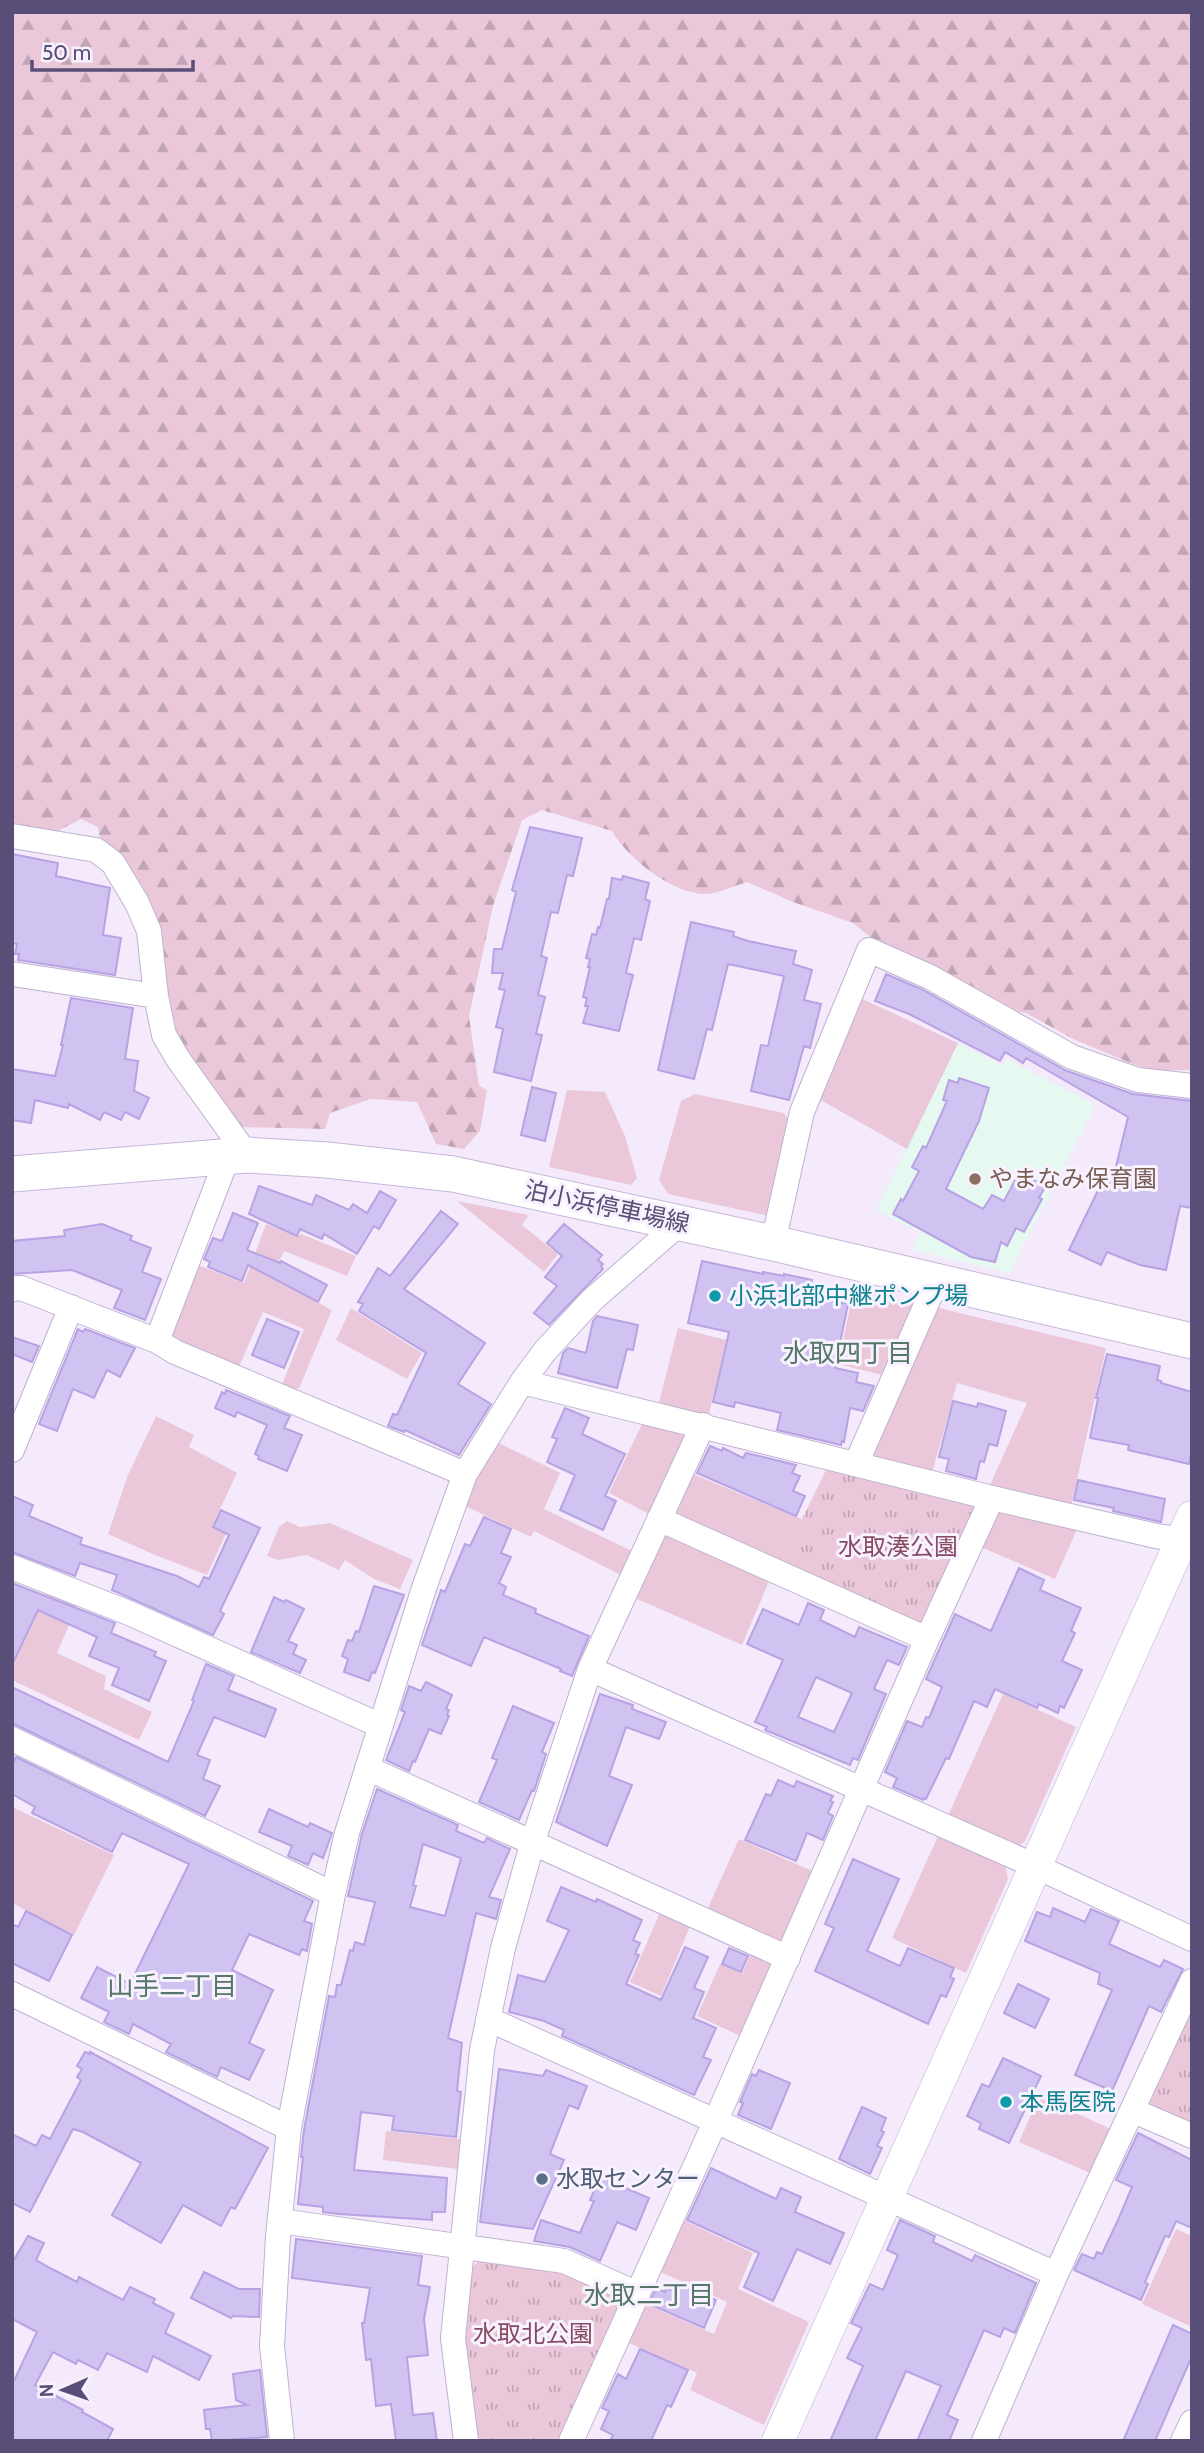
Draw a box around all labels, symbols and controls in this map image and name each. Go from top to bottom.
scale bar [32,28,192,72]
text: 50 m [42,40,91,65]
place label: やまなみ保育園 [989,1164,1157,1193]
marker: やまなみ保育園 [967,1171,983,1187]
street label: 泊小浜停車場線 [522,1175,692,1238]
place label: 小浜北部中継ポンプ場 [729,1281,968,1310]
marker: 小浜北部中継ポンプ場 [707,1288,723,1304]
district label: 水取四丁目 [783,1337,913,1369]
park label: 水取湊公園 [838,1532,958,1561]
district label: 山手二丁目 [107,1970,237,2002]
place label: 本馬医院 [1020,2087,1116,2116]
marker: 本馬医院 [998,2094,1014,2110]
place label: 水取センター [556,2164,700,2193]
marker: 水取センター [534,2171,550,2187]
district label: 水取二丁目 [584,2279,714,2311]
park label: 水取北公園 [473,2319,593,2348]
north arrow [28,2355,98,2425]
text: N [35,2383,58,2398]

